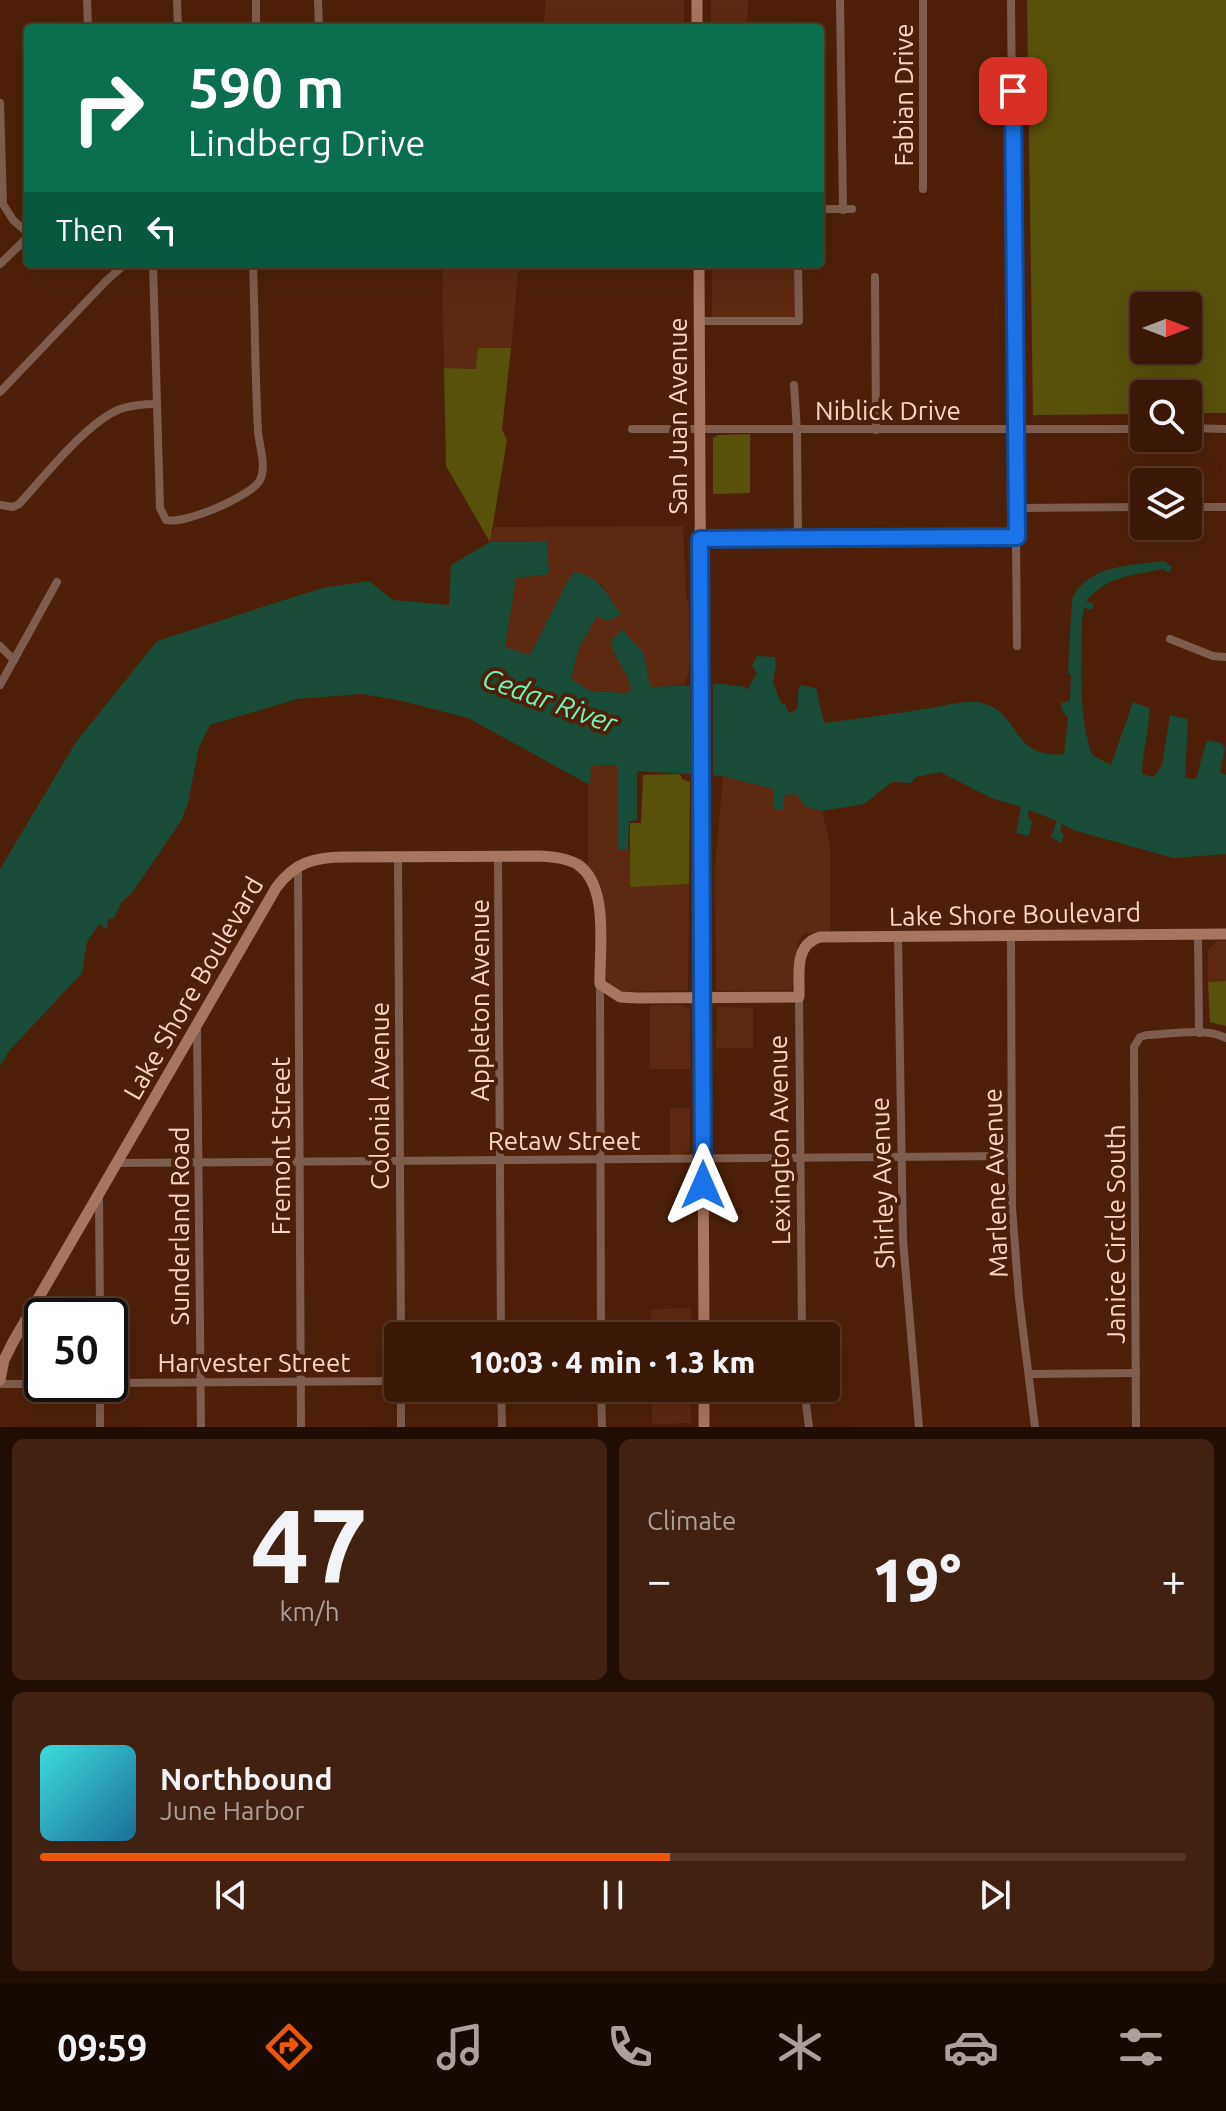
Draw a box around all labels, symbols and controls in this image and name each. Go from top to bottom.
street label: Fabian Drive [889,23,918,167]
icon: right [56,56,160,160]
text: 590 m [188,56,344,119]
pin [979,57,1047,125]
icon: arrive [991,69,1035,113]
text: Lindberg Drive [188,122,425,163]
icon: left [140,208,184,252]
text: Then [56,213,124,247]
north arrow [1130,292,1202,364]
map controls [1130,292,1202,540]
street label: San Juan Avenue [663,317,692,515]
button: search [1130,380,1202,452]
street label: Niblick Drive [815,396,961,425]
button: layers [1130,468,1202,540]
water label: Cedar River [478,661,623,739]
street label: Lake Shore Boulevard [117,872,269,1104]
street label: Lake Shore Boulevard [889,897,1141,931]
street label: Appleton Avenue [465,899,494,1101]
street label: Colonial Avenue [365,1002,394,1190]
street label: Lexington Avenue [763,1034,795,1246]
street label: Fremont Street [266,1057,295,1235]
street label: Marlene Avenue [977,1088,1013,1278]
street label: Shirley Avenue [865,1097,899,1269]
street label: Janice Circle South [1101,1124,1130,1344]
street label: Retaw Street [488,1126,640,1155]
street label: Sunderland Road [165,1127,194,1325]
position arrow [661,1143,745,1227]
speed limit sign: 50 [24,1298,128,1402]
text: 10:03 · 4 min · 1.3 km [469,1345,755,1379]
street label: Harvester Street [157,1348,351,1377]
text: 47 [251,1486,368,1603]
text: Climate [647,1506,736,1535]
text: 19° [872,1546,961,1613]
text: − [647,1555,672,1604]
text: + [1161,1555,1186,1604]
text: km/h [279,1597,340,1626]
text: Northbound [160,1762,332,1796]
text: June Harbor [160,1796,304,1825]
icon: previous [209,1873,253,1917]
icon: pause [591,1873,635,1917]
icon: next [973,1873,1017,1917]
icon: directions [261,2019,317,2075]
icon: music [432,2019,488,2075]
icon: phone [602,2019,658,2075]
icon: climate [772,2019,828,2075]
icon: car [943,2019,999,2075]
icon: filters [1113,2019,1169,2075]
text: 09:59 [57,2027,147,2068]

